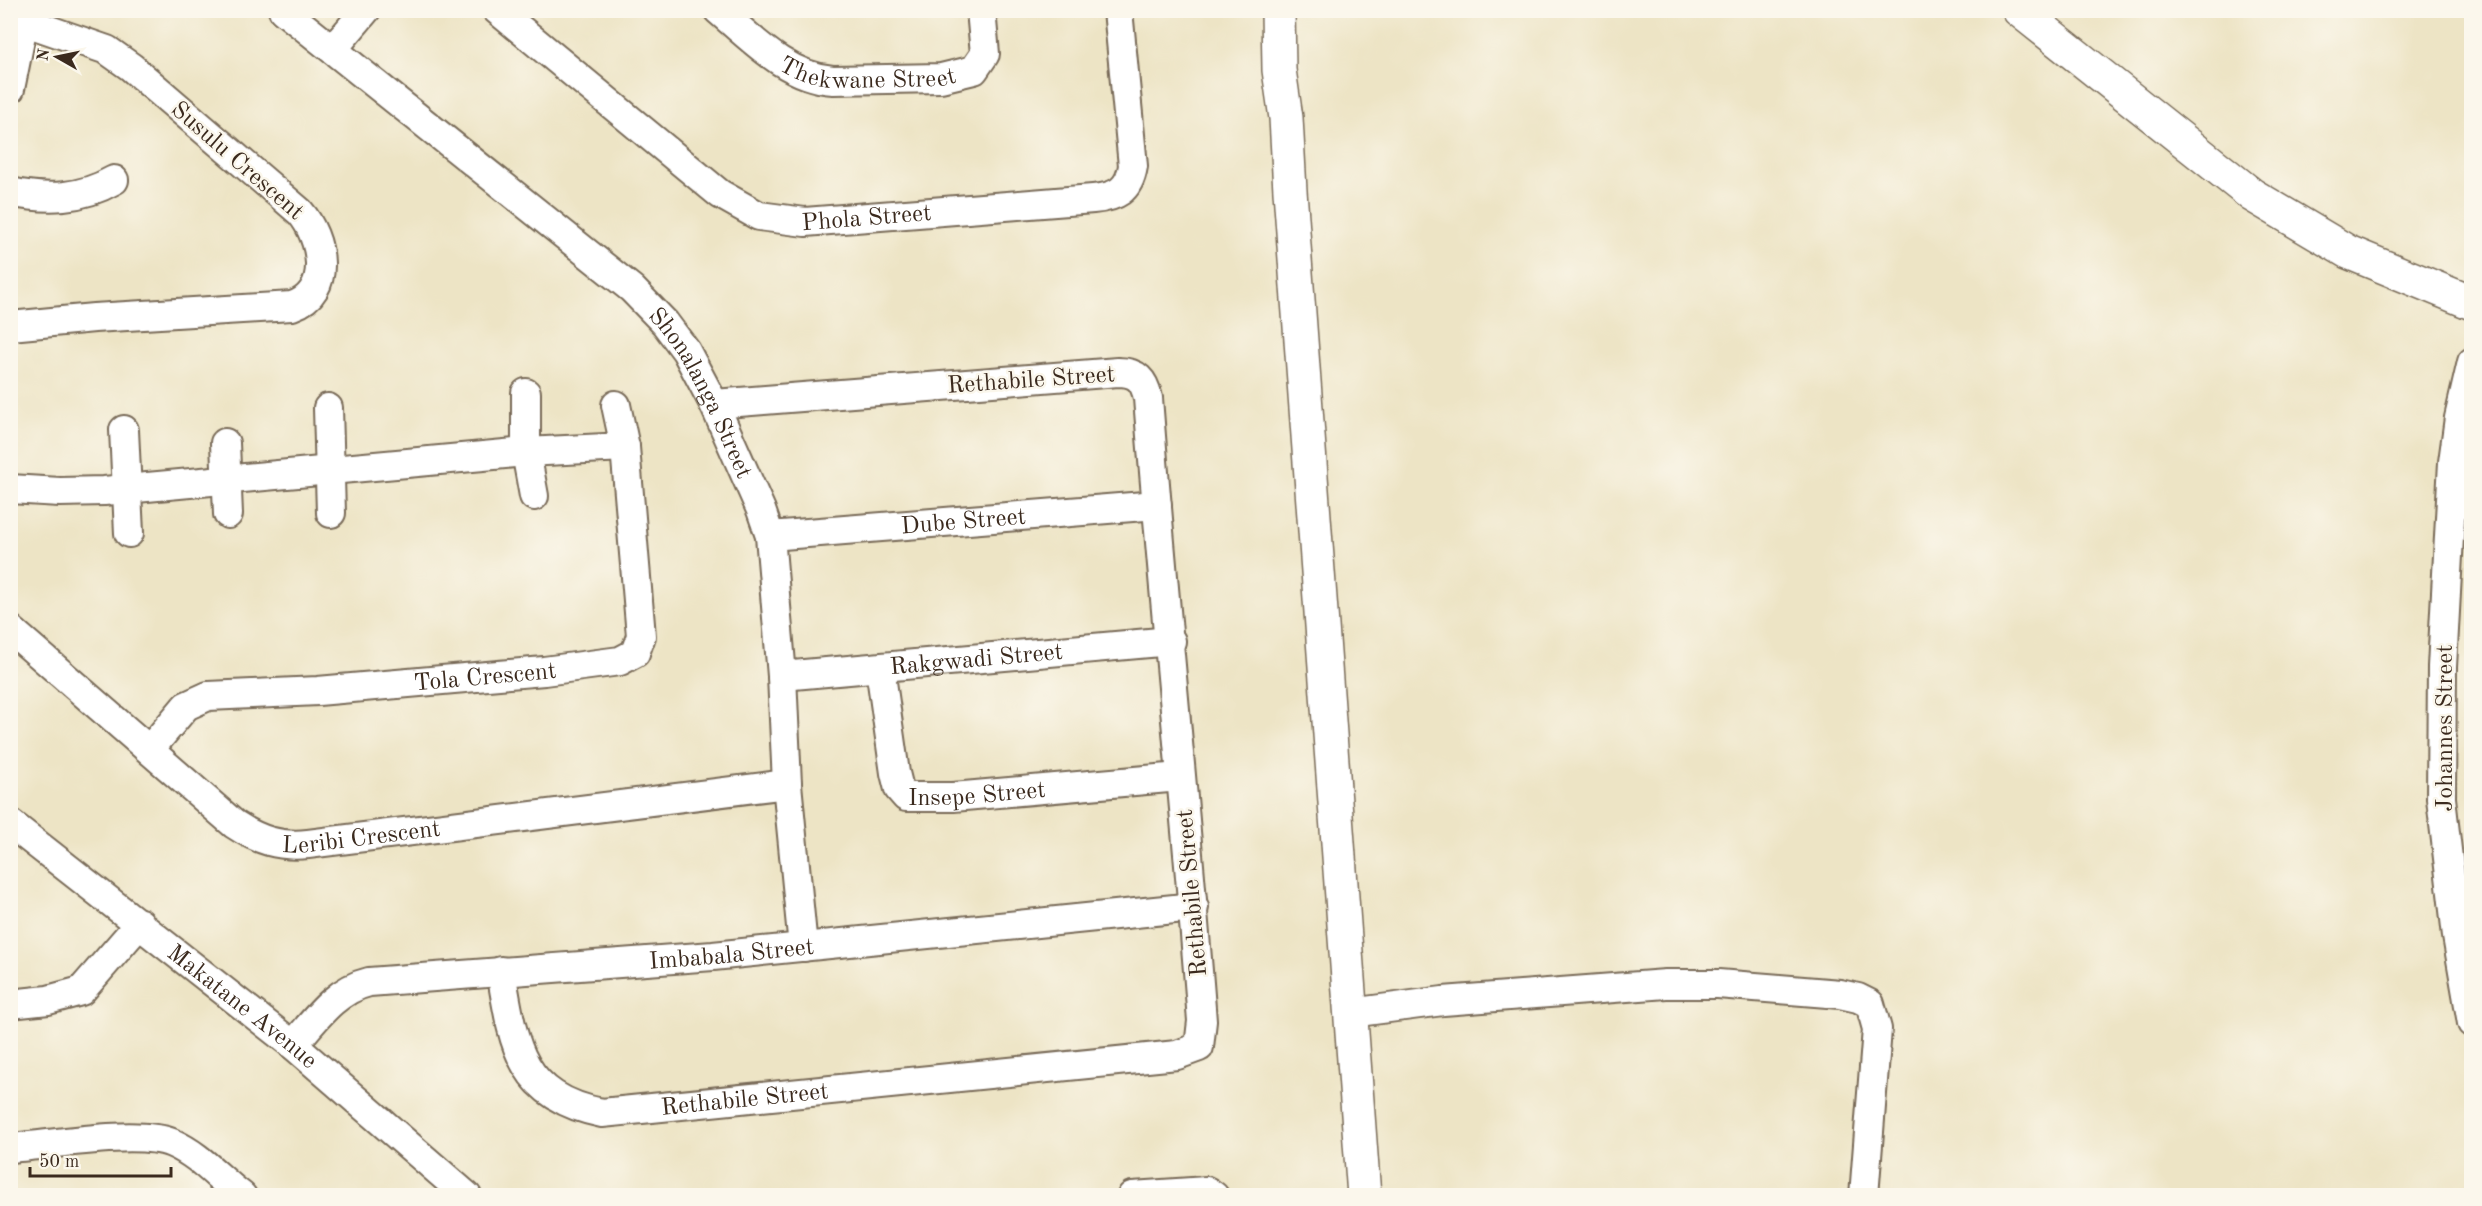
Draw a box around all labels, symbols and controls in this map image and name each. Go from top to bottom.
north arrow [27,27,87,87]
text: N [35,47,53,62]
street label: Thekwane Street [775,53,959,94]
street label: Susulu Crescent [166,98,308,225]
street label: Phola Street [801,202,932,236]
street label: Shonalanga Street [643,304,755,482]
street label: Rethabile Street [946,363,1116,399]
street label: Dube Street [900,506,1027,539]
street label: Rakgwadi Street [889,641,1064,680]
street label: Johannes Street [2434,644,2458,812]
street label: Tola Crescent [413,659,558,696]
street label: Insepe Street [908,779,1047,811]
street label: Rethabile Street [1174,808,1212,978]
street label: Leribi Crescent [281,818,442,859]
street label: Imbabala Street [648,936,815,975]
street label: Makatane Avenue [162,941,321,1074]
street label: Rethabile Street [660,1080,830,1121]
scale bar [30,1140,171,1178]
text: 50 m [39,1153,79,1171]

